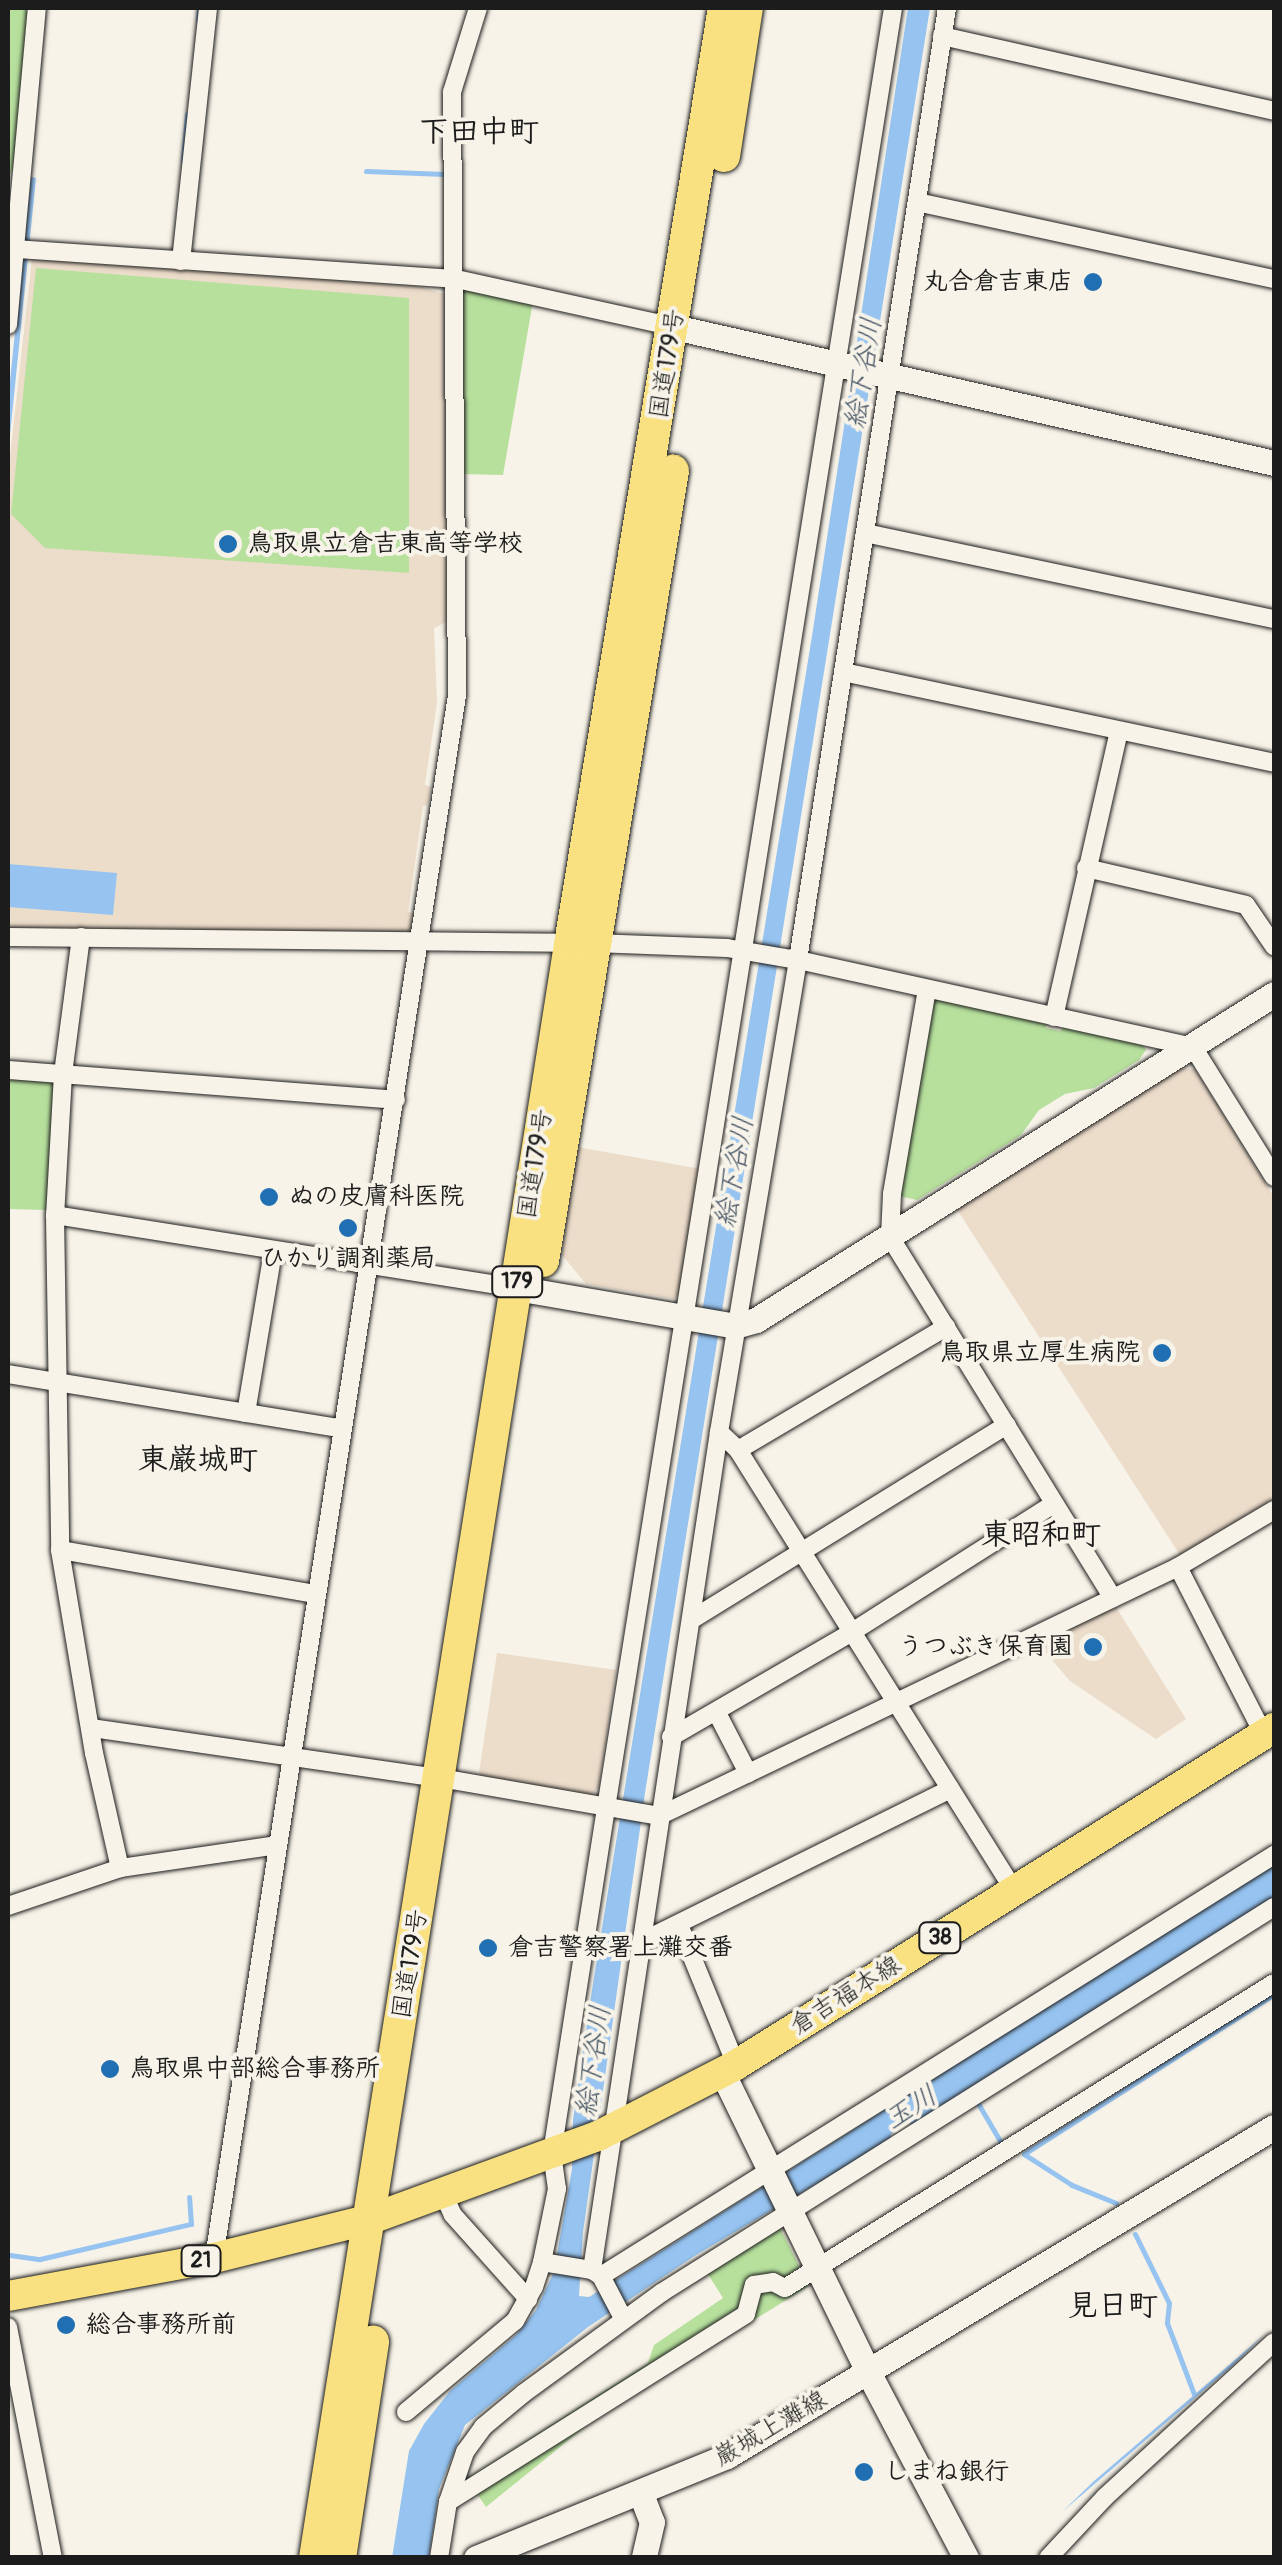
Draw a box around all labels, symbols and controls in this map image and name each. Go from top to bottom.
district label: 下田中町 [419,114,539,150]
place label: 丸合倉吉東店 [923,267,1073,297]
marker: 丸合倉吉東店 [1082,271,1104,293]
street label: 国道179号 [645,307,691,421]
water label: 絵下谷川 [839,315,889,431]
place label: 鳥取県立倉吉東高等学校 [248,529,523,559]
marker: 鳥取県立倉吉東高等学校 [217,533,239,555]
street label: 国道179号 [513,1107,559,1221]
water label: 絵下谷川 [709,1114,761,1230]
place label: ぬの皮膚科医院 [289,1182,464,1212]
marker: ぬの皮膚科医院 [258,1186,280,1208]
marker: ひかり調剤薬局 [337,1217,359,1239]
place label: ひかり調剤薬局 [261,1244,435,1274]
road number: 179 [490,1265,544,1299]
place label: 鳥取県立厚生病院 [940,1338,1140,1368]
marker: 鳥取県立厚生病院 [1149,1340,1175,1366]
district label: 東巌城町 [138,1442,258,1478]
district label: 東昭和町 [981,1517,1101,1553]
place label: うつぶき保育園 [898,1632,1073,1662]
marker: うつぶき保育園 [1082,1636,1104,1658]
street label: 国道179号 [388,1907,434,2021]
road number: 38 [918,1921,962,1955]
place label: 倉吉警察署上灘交番 [508,1933,733,1963]
marker: 倉吉警察署上灘交番 [477,1937,499,1959]
street label: 倉吉福本線 [785,1950,907,2042]
water label: 絵下谷川 [570,2003,618,2119]
place label: 鳥取県中部総合事務所 [130,2054,380,2084]
marker: 鳥取県中部総合事務所 [99,2058,121,2080]
water label: 玉川 [878,2079,944,2137]
road number: 21 [178,2244,224,2278]
district label: 見日町 [1068,2288,1158,2324]
place label: 総合事務所前 [86,2310,236,2340]
marker: 総合事務所前 [55,2314,77,2336]
street label: 巌城上灘線 [709,2385,833,2473]
place label: しまね銀行 [884,2457,1009,2487]
marker: しまね銀行 [853,2461,875,2483]

